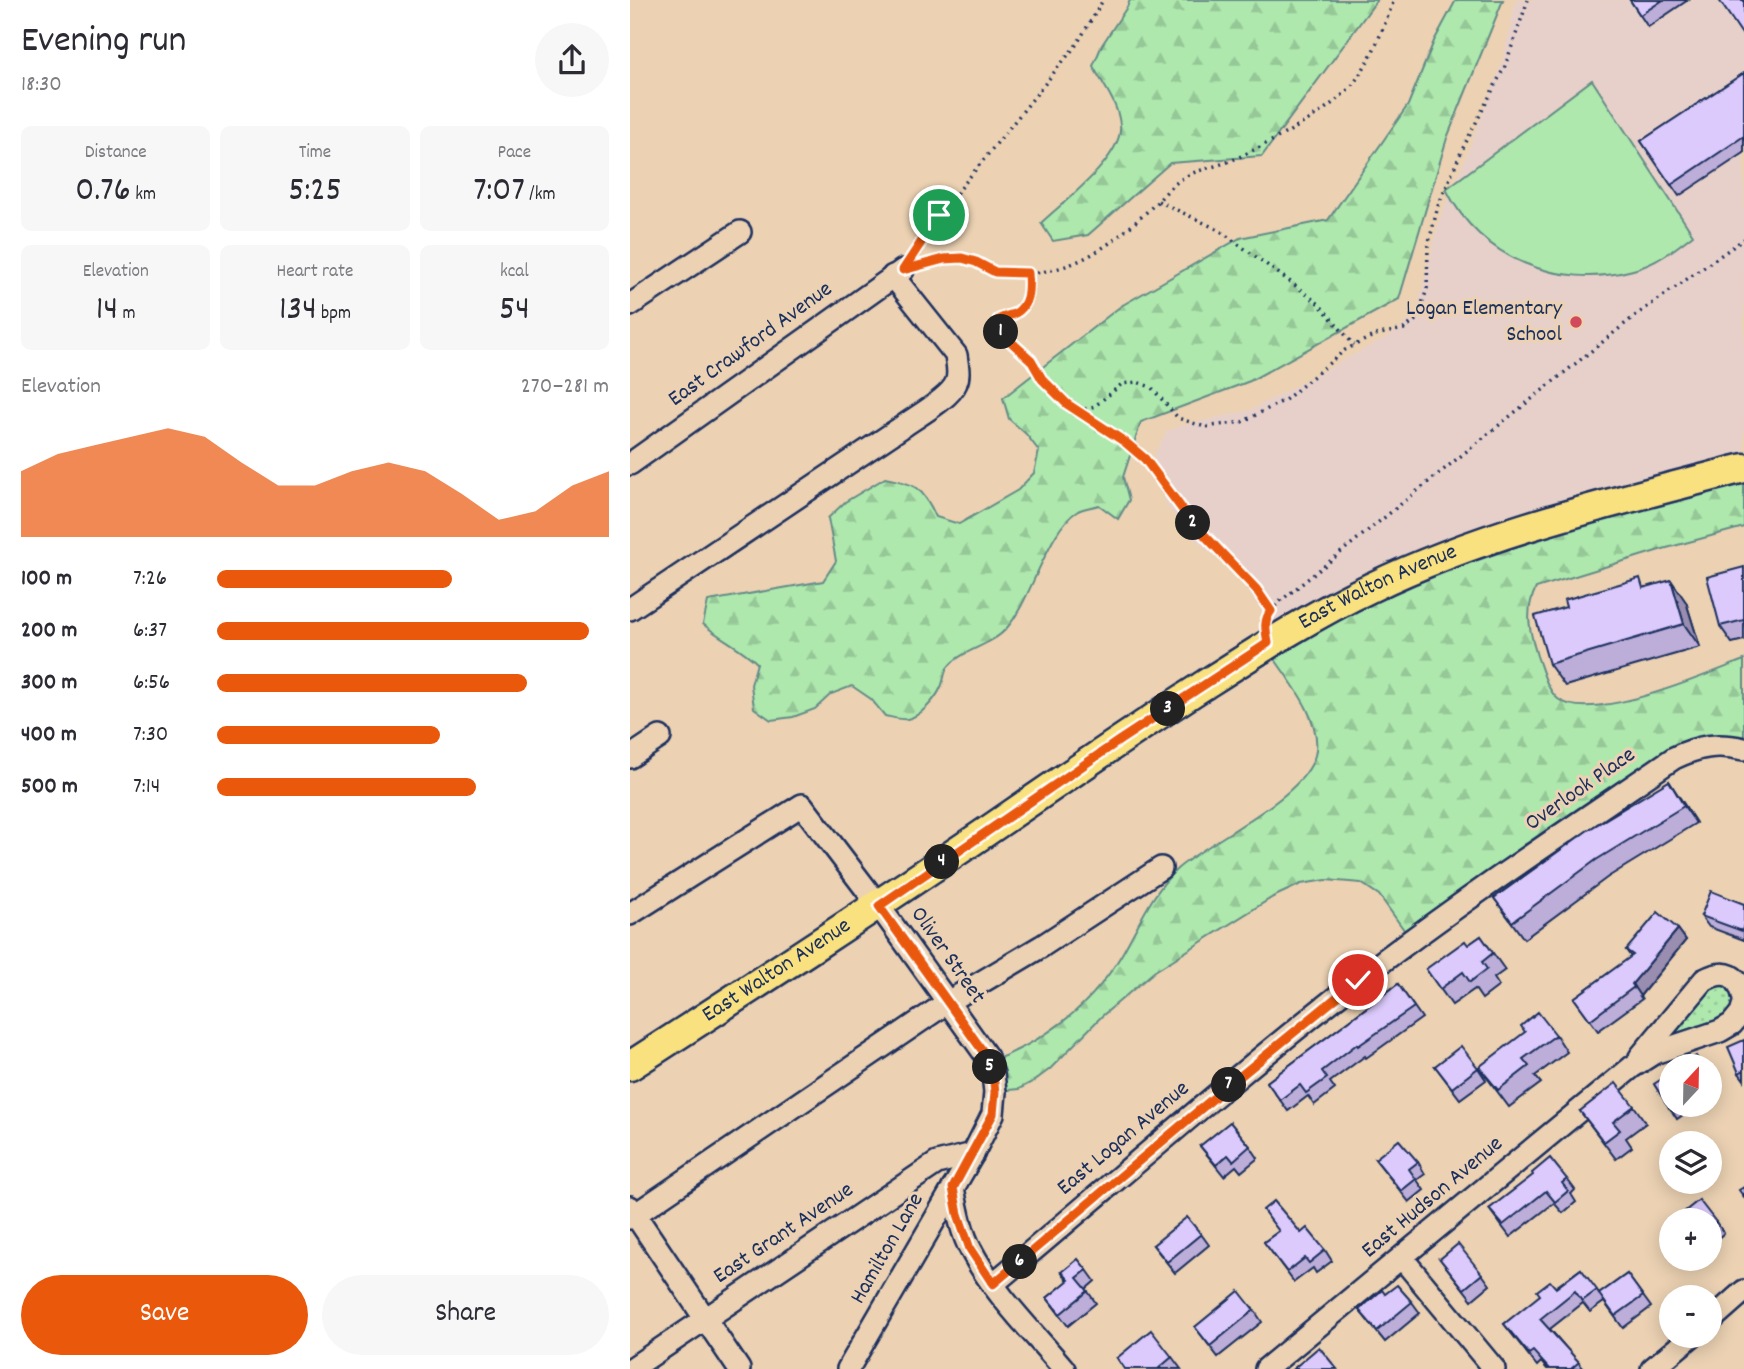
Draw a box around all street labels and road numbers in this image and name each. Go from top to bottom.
street label: East Crawford Avenue [662,274,840,416]
street label: East Walton Avenue [1293,536,1462,639]
street label: Overlook Place [1519,740,1643,840]
street label: Oliver Street [901,901,993,1011]
street label: East Walton Avenue [696,910,858,1032]
street label: East Logan Avenue [1051,1074,1197,1204]
street label: East Hudson Avenue [1355,1129,1511,1267]
street label: East Grant Avenue [707,1175,861,1293]
street label: Hamilton Lane [843,1187,933,1311]

